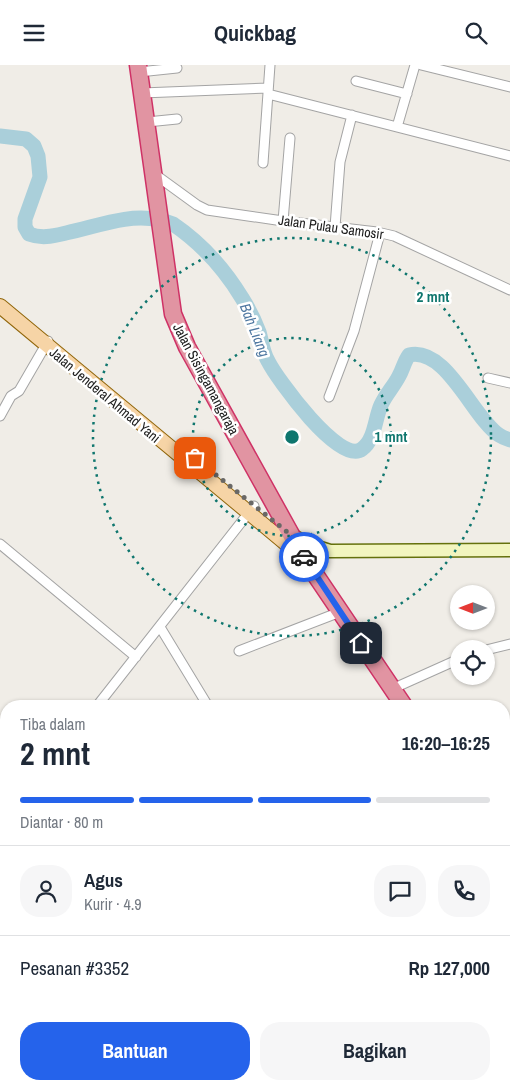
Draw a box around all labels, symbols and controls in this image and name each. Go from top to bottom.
text: Quickbag [214,18,296,48]
icon: menu [20,19,48,47]
icon: search [462,19,490,47]
street label: Jalan Pulau Samosir [277,211,385,243]
text: 2 mnt [417,286,449,307]
water label: Bah Liang [235,300,275,360]
street label: Jalan Sisingamangaraja [169,320,243,438]
street label: Jalan Jenderal Ahmad Yani [46,343,164,447]
text: 1 mnt [375,426,407,447]
centre of rings [283,428,301,446]
pin [174,437,216,479]
icon: bag [181,444,209,472]
courier [279,532,329,582]
icon: car [290,543,318,571]
north arrow [450,585,495,630]
map controls [450,585,495,685]
pin [340,622,382,664]
icon: home [347,629,375,657]
button: locate [450,640,495,685]
text: Tiba dalam [20,713,85,735]
text: 16:20–16:25 [402,730,490,756]
text: 2 mnt [20,732,90,775]
text: Diantar · 80 m [20,811,103,833]
button: person [20,865,72,917]
button: chat [374,865,426,917]
button: phone [438,865,490,917]
text: Agus [84,867,123,893]
text: Kurir · 4.9 [84,893,142,915]
text: Pesanan #3352 [20,955,129,981]
text: Rp 127,000 [409,955,490,981]
button: Bantuan [20,1022,250,1080]
button: Bagikan [260,1022,490,1080]

